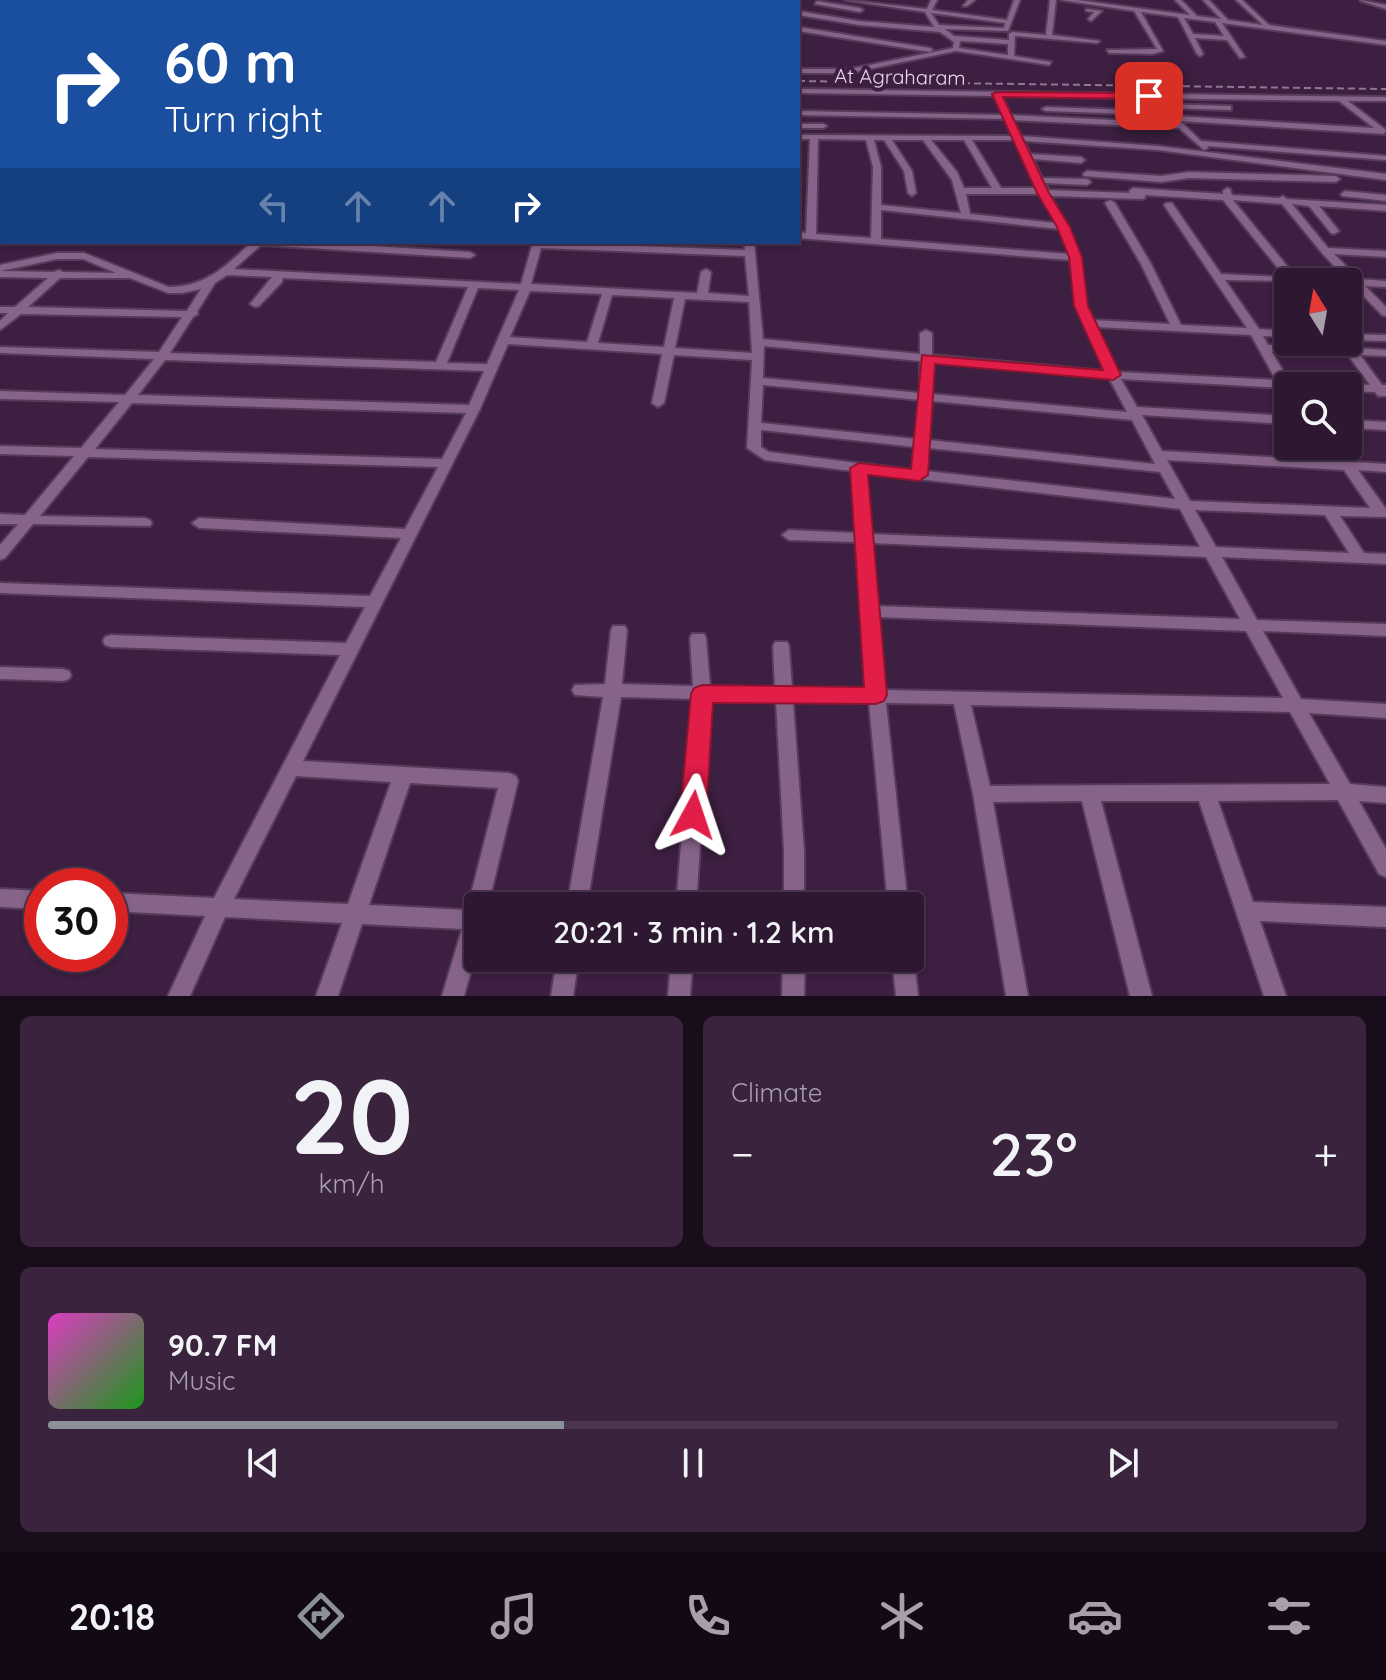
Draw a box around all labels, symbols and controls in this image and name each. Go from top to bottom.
text: 60 m [164,27,297,97]
icon: right [32,32,136,136]
pin [1115,62,1183,130]
street label: At Agraharam [834,63,966,90]
icon: arrive [1127,74,1171,118]
text: Turn right [164,96,323,141]
icon: left [252,184,296,228]
icon: ahead [336,184,380,228]
icon: ahead [420,184,464,228]
icon: right [504,184,548,228]
north arrow [1274,268,1362,356]
map controls [1274,268,1362,460]
button: search [1274,372,1362,460]
position arrow [651,773,735,857]
speed limit sign: 30 [24,868,128,972]
text: 20:21 · 3 min · 1.2 km [553,913,835,951]
text: 20 [290,1050,413,1180]
text: Climate [731,1076,822,1109]
text: 23° [989,1116,1078,1191]
text: − [731,1126,754,1181]
text: + [1313,1126,1338,1181]
text: km/h [319,1167,384,1200]
text: 90.7 FM [168,1326,277,1364]
text: Music [168,1364,236,1397]
icon: previous [241,1441,285,1485]
icon: pause [671,1441,715,1485]
icon: next [1101,1441,1145,1485]
icon: directions [293,1588,349,1644]
icon: music [486,1588,542,1644]
icon: phone [680,1588,736,1644]
icon: climate [874,1588,930,1644]
icon: car [1067,1588,1123,1644]
icon: filters [1261,1588,1317,1644]
text: 20:18 [69,1594,155,1639]

